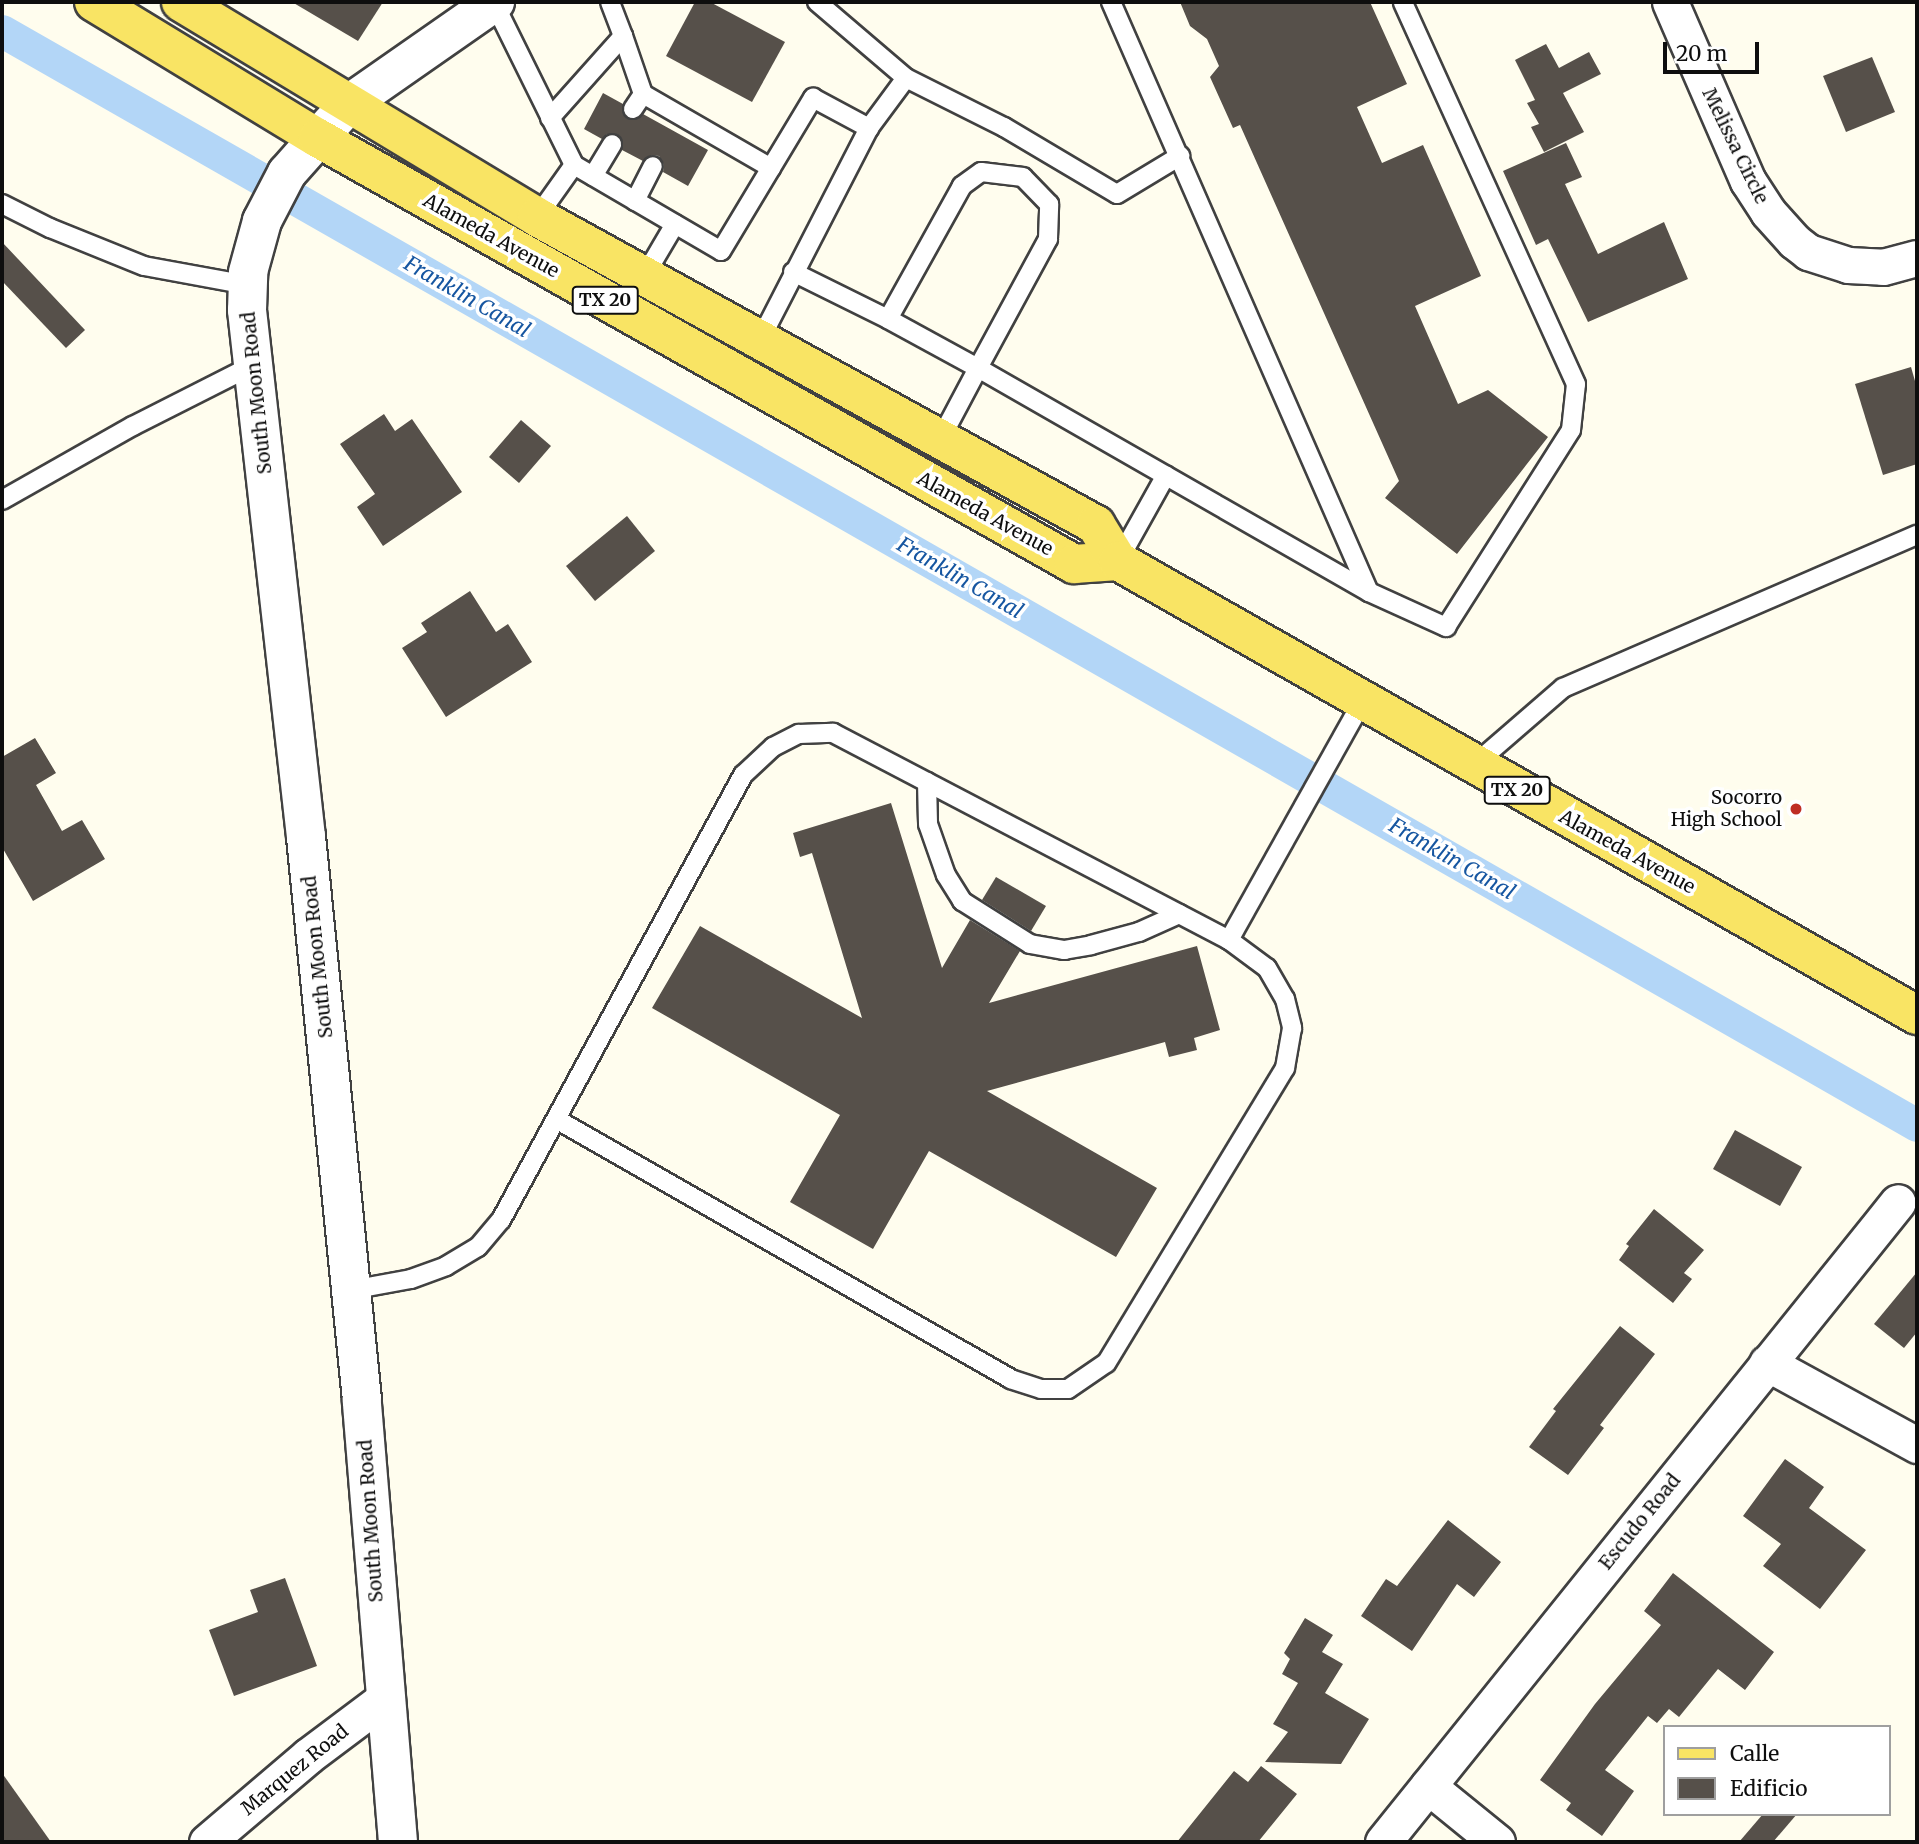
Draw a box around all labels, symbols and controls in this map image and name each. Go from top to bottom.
scale bar [1667,28,1763,72]
text: 20 m [1676,40,1727,67]
street label: Melissa Circle [1697,84,1773,208]
street label: Alameda Avenue [419,189,563,283]
water label: Franklin Canal [400,251,534,343]
road number: TX 20 [570,286,640,314]
street label: South Moon Road [237,311,277,475]
street label: Alameda Avenue [913,467,1057,561]
water label: Franklin Canal [893,532,1027,624]
road number: TX 20 [1482,776,1552,804]
place label: Socorro High School [1671,787,1782,831]
marker: Socorro High School [1788,801,1804,817]
street label: Alameda Avenue [1555,805,1699,899]
water label: Franklin Canal [1385,813,1519,905]
street label: South Moon Road [298,875,338,1039]
street label: South Moon Road [354,1439,388,1603]
street label: Escudo Road [1595,1470,1685,1574]
street label: Marquez Road [237,1720,353,1820]
legend [1664,1725,1891,1816]
text: Calle [1730,1740,1779,1767]
text: Edificio [1730,1775,1807,1802]

